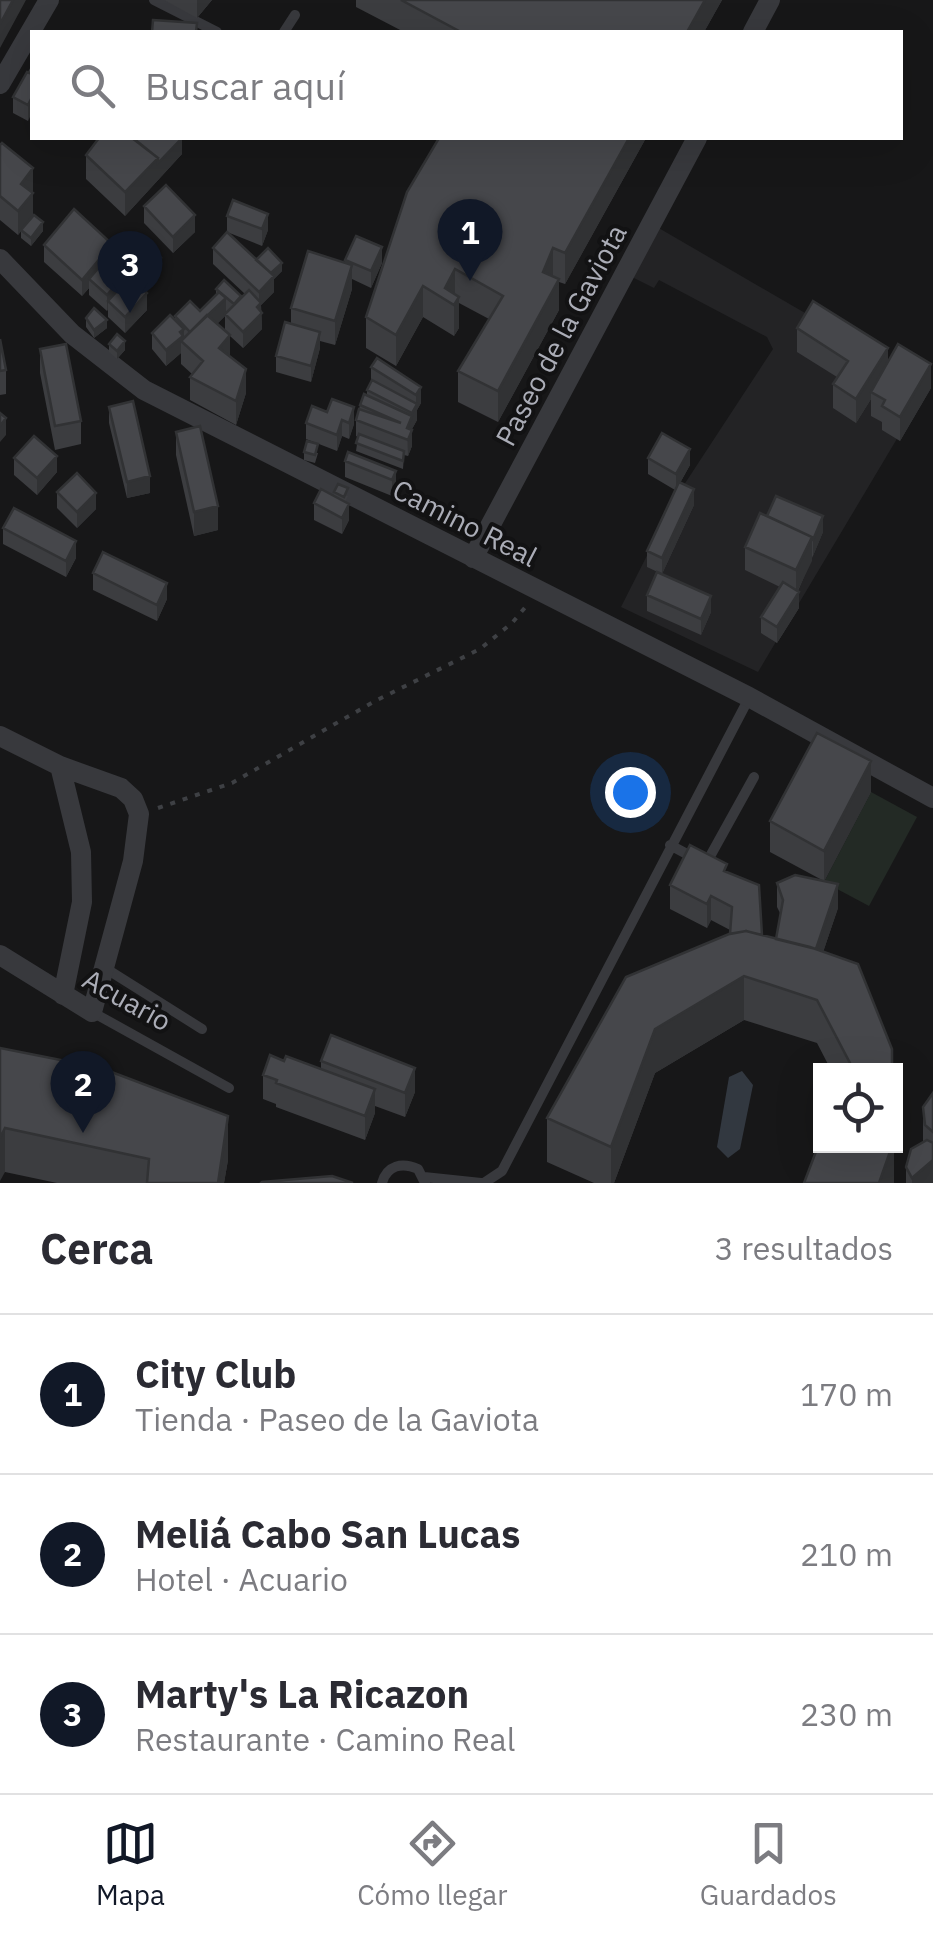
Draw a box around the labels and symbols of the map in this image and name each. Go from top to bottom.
pin: 1 [438,198,502,281]
street label: Paseo de la Gaviota [487,218,635,452]
pin: 3 [98,230,162,313]
street label: Camino Real [387,470,544,575]
your location [605,767,656,818]
street label: Acuario [76,960,178,1039]
pin: 2 [51,1050,116,1133]

